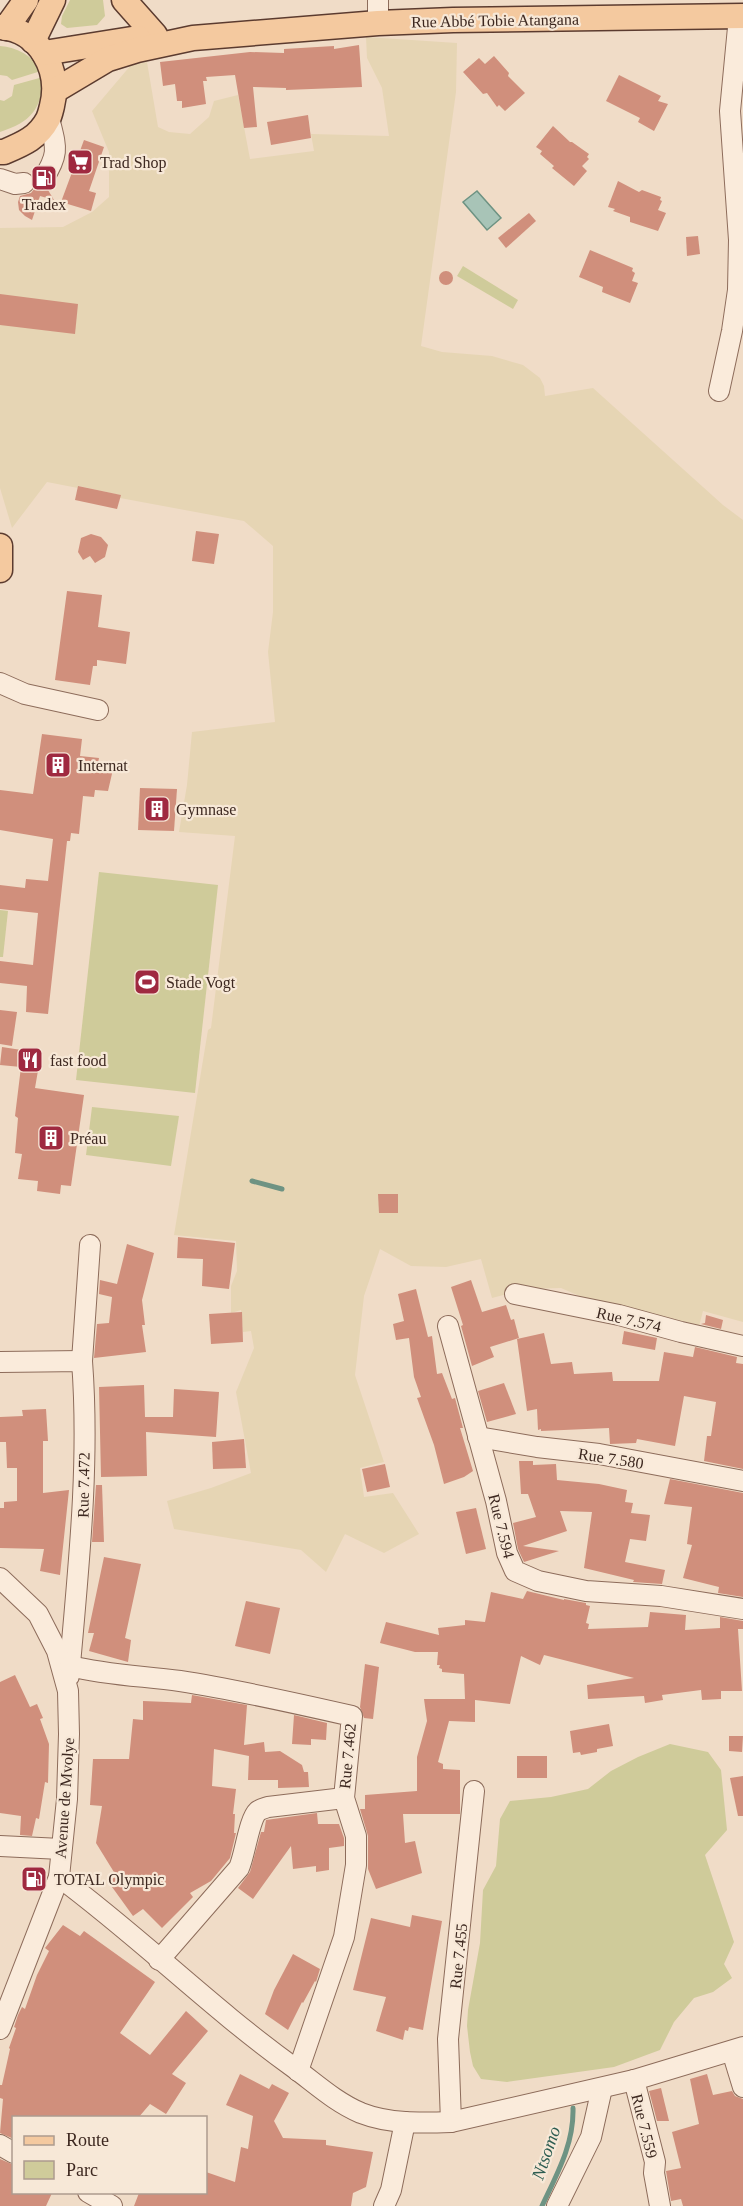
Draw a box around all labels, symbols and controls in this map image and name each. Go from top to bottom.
street label: Rue Abbé Tobie Atangana [411,11,579,31]
supermarket icon: Trad Shop [65,147,95,177]
place label: Trad Shop [100,154,167,172]
fuel station icon: Tradex [29,163,59,193]
place label: Tradex [22,196,66,213]
building icon: Internat [43,750,73,780]
place label: Internat [78,757,128,774]
building icon: Gymnase [142,794,172,824]
place label: Gymnase [176,801,236,819]
sports icon: Stade Vogt [132,967,162,997]
place label: Stade Vogt [166,974,236,992]
restaurant icon: fast food [15,1045,45,1075]
place label: fast food [50,1052,106,1069]
building icon: Préau [36,1123,66,1153]
place label: Préau [70,1130,106,1147]
street label: Rue 7.574 [595,1304,663,1335]
street label: Rue 7.580 [577,1445,645,1472]
street label: Rue 7.472 [74,1452,93,1518]
street label: Rue 7.594 [485,1492,518,1560]
street label: Rue 7.462 [336,1723,359,1790]
street label: Avenue de Mvolye [52,1737,78,1859]
fuel station icon: TOTAL Olympic [19,1864,49,1894]
place label: TOTAL Olympic [54,1871,164,1889]
street label: Rue 7.455 [447,1922,470,1990]
street label: Rue 7.559 [628,2092,661,2160]
legend [12,2116,207,2194]
water label: Ntsomo [527,2124,564,2183]
text: Route [66,2130,109,2150]
text: Parc [66,2160,98,2180]

